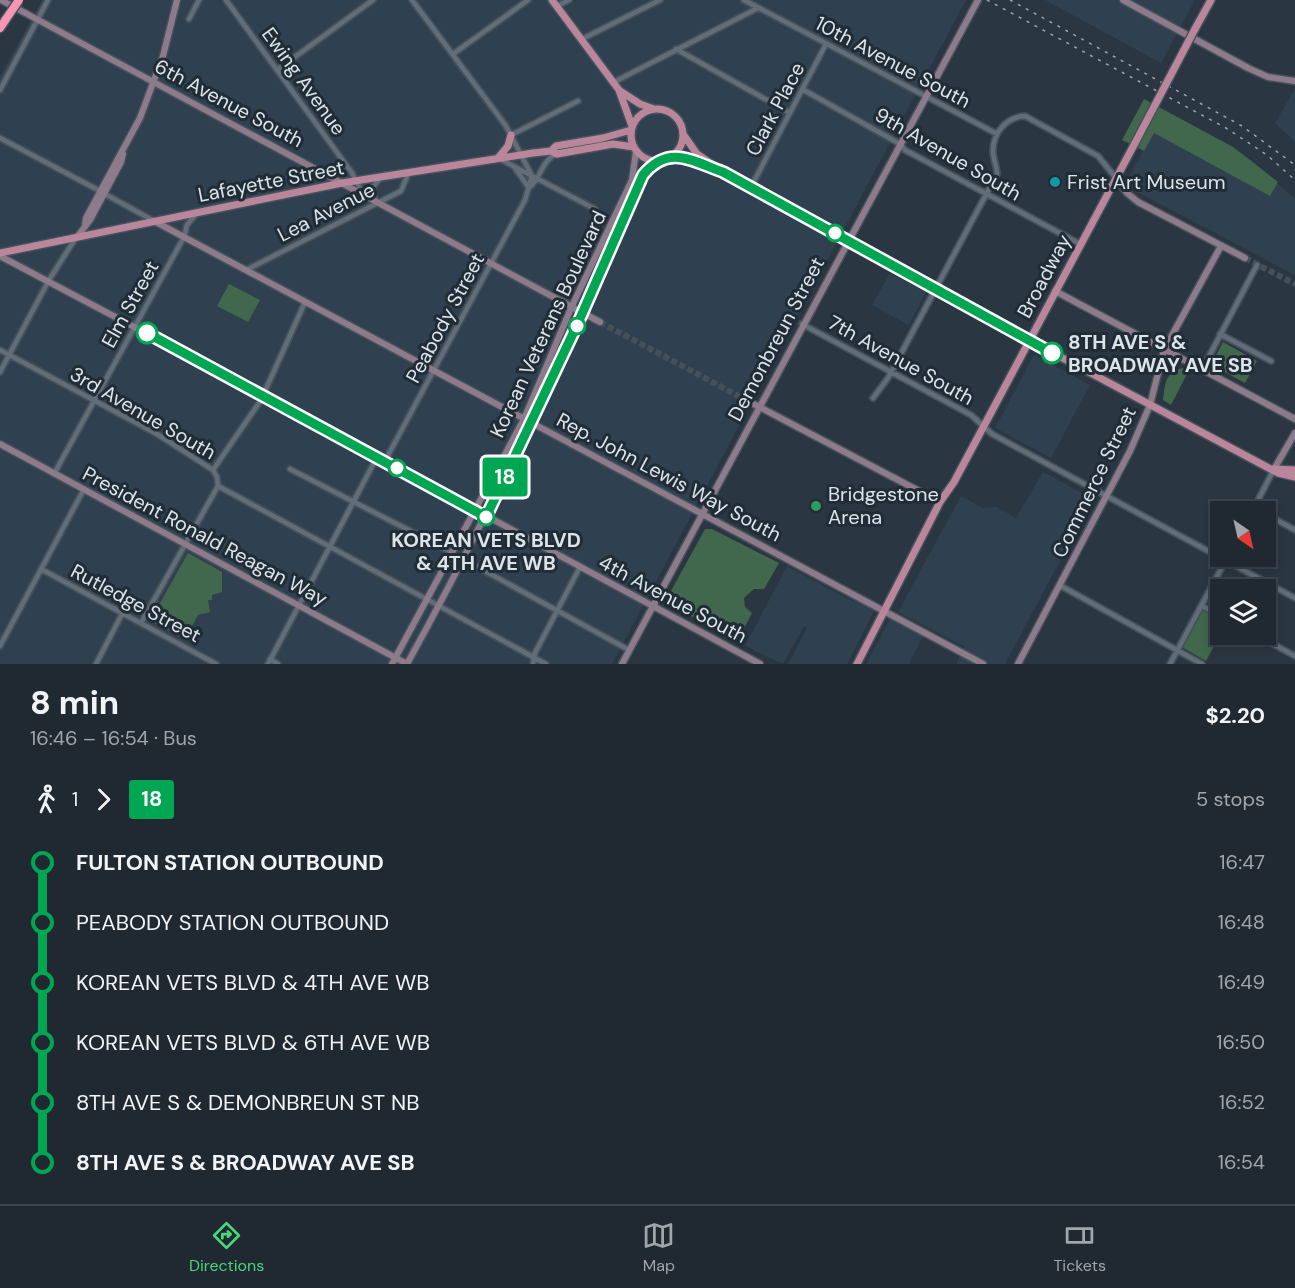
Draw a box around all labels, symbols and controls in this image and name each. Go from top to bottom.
street label: 10th Avenue South [811,10,975,114]
street label: Ewing Avenue [256,22,352,140]
street label: 6th Avenue South [150,53,308,153]
street label: Clark Place [740,58,810,160]
street label: 9th Avenue South [870,102,1026,206]
street label: Lafayette Street [196,154,346,208]
place label: Frist Art Museum [1067,169,1225,195]
marker: Frist Art Museum [1048,175,1062,189]
street label: Lea Avenue [273,176,379,248]
street label: Korean Veterans Boulevard [484,206,612,442]
unlabelled marker [826,224,844,242]
street label: Broadway [1011,230,1077,322]
street label: Peabody Street [400,248,490,387]
street label: Demonbreun Street [722,252,830,426]
street label: Elm Street [95,256,165,352]
street label: 7th Avenue South [823,309,979,411]
unlabelled marker [568,317,586,335]
unlabelled marker [136,322,158,344]
place label: 8TH AVE S & BROADWAY AVE SB [1068,329,1253,378]
marker: 8TH AVE S & BROADWAY AVE SB [1041,342,1063,364]
street label: 3rd Avenue South [65,361,221,465]
street label: Commerce Street [1046,402,1142,562]
street label: Rep. John Lewis Way South [552,407,786,547]
line badge: 18 [478,458,532,496]
unlabelled marker [388,459,406,477]
street label: President Ronald Reagan Way [78,460,332,612]
text: 18 [495,463,515,491]
place label: Bridgestone Arena [828,481,939,530]
marker: Bridgestone Arena [809,499,823,513]
north arrow [1210,501,1276,567]
map controls [1210,501,1276,645]
marker: KOREAN VETS BLVD & 4TH AVE WB [477,508,495,526]
place label: KOREAN VETS BLVD & 4TH AVE WB [391,527,581,576]
street label: 4th Avenue South [594,549,752,649]
street label: Rutledge Street [66,558,206,648]
button: layers [1210,579,1276,645]
text: 8 min [30,681,119,724]
text: $2.20 [1205,701,1265,730]
text: 16:46 – 16:54 · Bus [30,725,197,751]
icon: walk [30,783,63,816]
icon: forward [87,783,120,816]
text: 18 [141,785,162,813]
text: 1 [72,786,78,812]
text: 5 stops [1196,786,1265,812]
text: FULTON STATION OUTBOUND [76,848,384,877]
text: 16:47 [1219,849,1265,875]
text: PEABODY STATION OUTBOUND [76,908,389,937]
text: 16:48 [1218,909,1265,935]
text: KOREAN VETS BLVD & 4TH AVE WB [76,968,429,997]
text: 16:49 [1217,969,1265,995]
text: KOREAN VETS BLVD & 6TH AVE WB [76,1028,430,1057]
text: 16:50 [1216,1029,1265,1055]
text: 8TH AVE S & DEMONBREUN ST NB [76,1088,419,1117]
text: 16:52 [1219,1089,1265,1115]
text: 8TH AVE S & BROADWAY AVE SB [76,1148,415,1177]
text: 16:54 [1218,1149,1265,1175]
tab: Directions [189,1219,264,1276]
tab: Map [642,1219,675,1276]
tab: Tickets [1053,1219,1106,1276]

